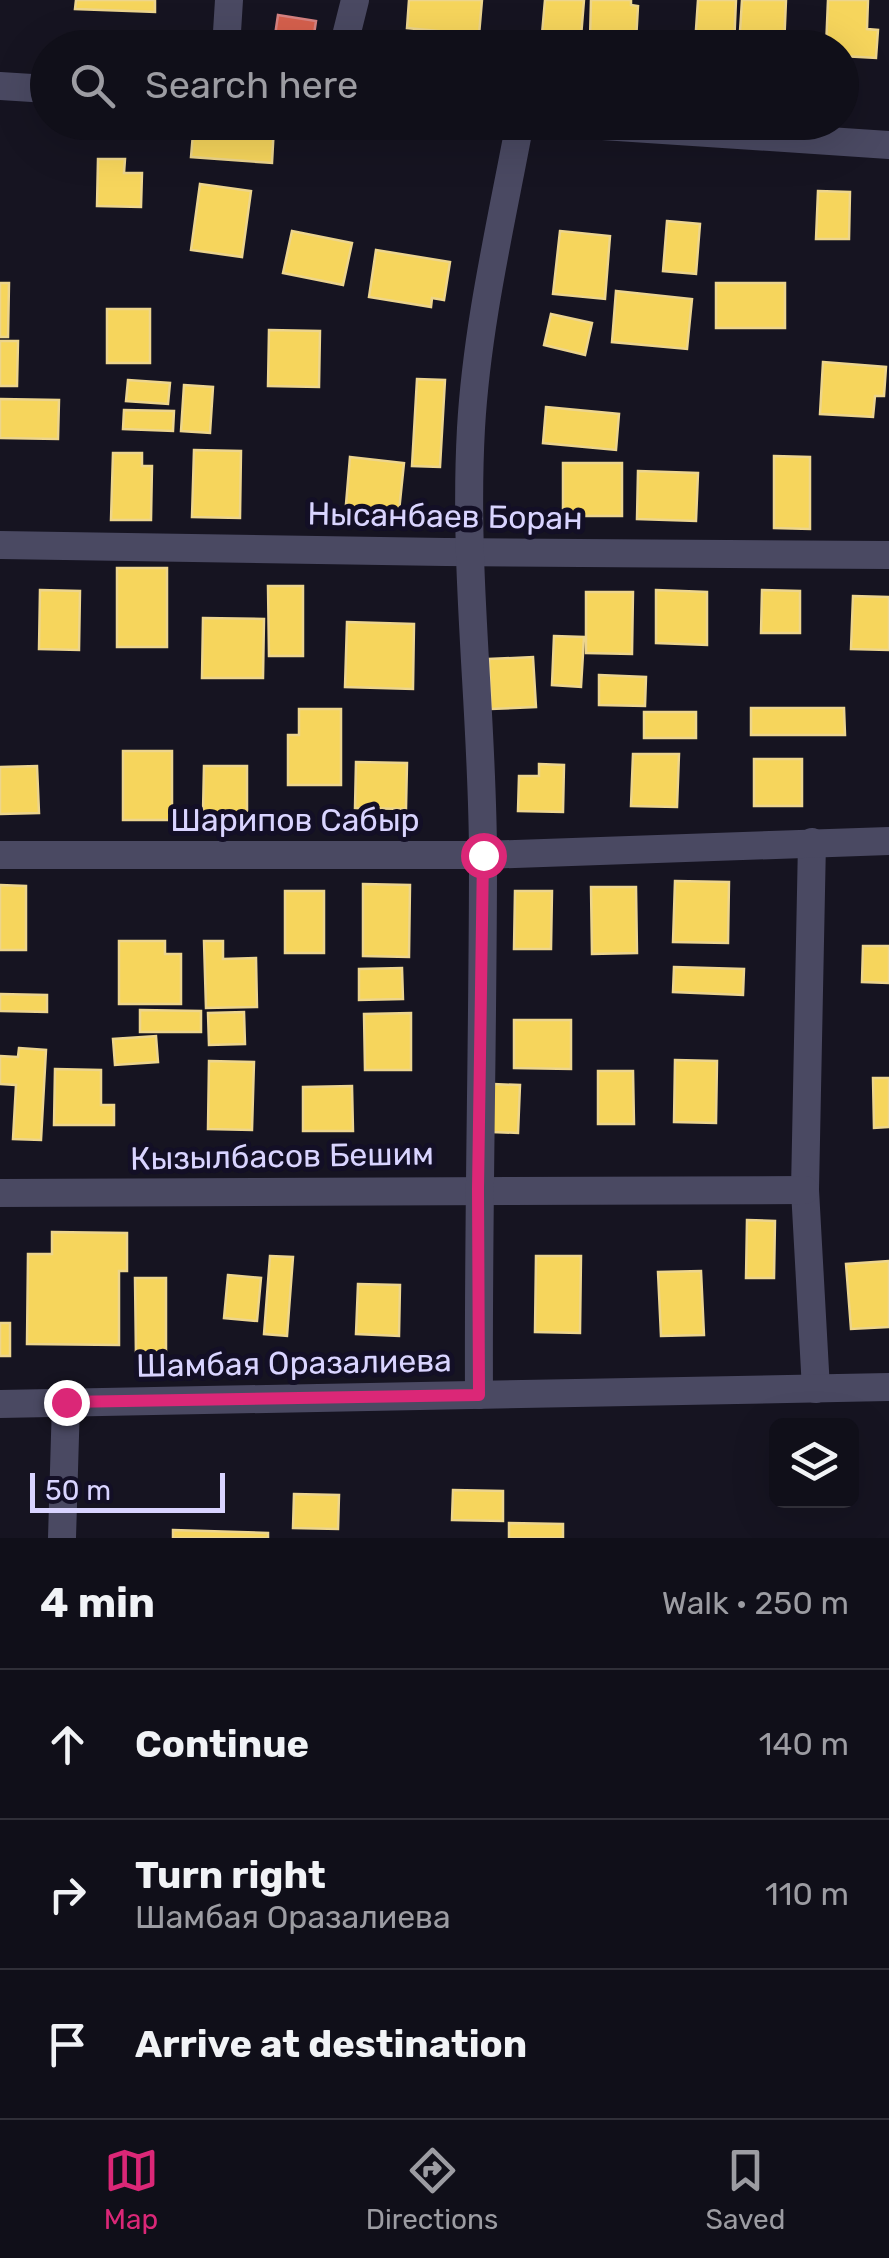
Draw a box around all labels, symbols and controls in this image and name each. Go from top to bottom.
search box [30,30,859,140]
icon: search [65,58,120,113]
text: Search here [145,62,358,108]
street label: Нысанбаев Боран [307,495,583,537]
street label: Шарипов Сабыр [170,801,420,839]
route start [461,833,507,879]
street label: Кызылбасов Бешим [130,1134,434,1178]
street label: Шамбая Оразалиева [136,1341,452,1385]
route end [44,1380,90,1426]
map controls [769,1418,859,1508]
button: layers [769,1418,859,1508]
scale bar [30,1468,225,1512]
text: 50 m [45,1474,111,1507]
text: 4 min [40,1578,155,1628]
text: Walk · 250 m [662,1584,849,1622]
icon: ahead [40,1717,95,1772]
text: Continue [135,1721,309,1767]
text: 140 m [759,1725,849,1763]
text: Turn right [135,1852,326,1898]
icon: right [40,1867,95,1922]
text: 110 m [765,1875,849,1913]
text: Шамбая Оразалиева [135,1898,451,1936]
icon: arrive [40,2017,95,2072]
text: Arrive at destination [135,2021,527,2067]
tab: Map [104,2143,159,2236]
tab: Directions [366,2143,498,2236]
tab: Saved [705,2143,785,2236]

